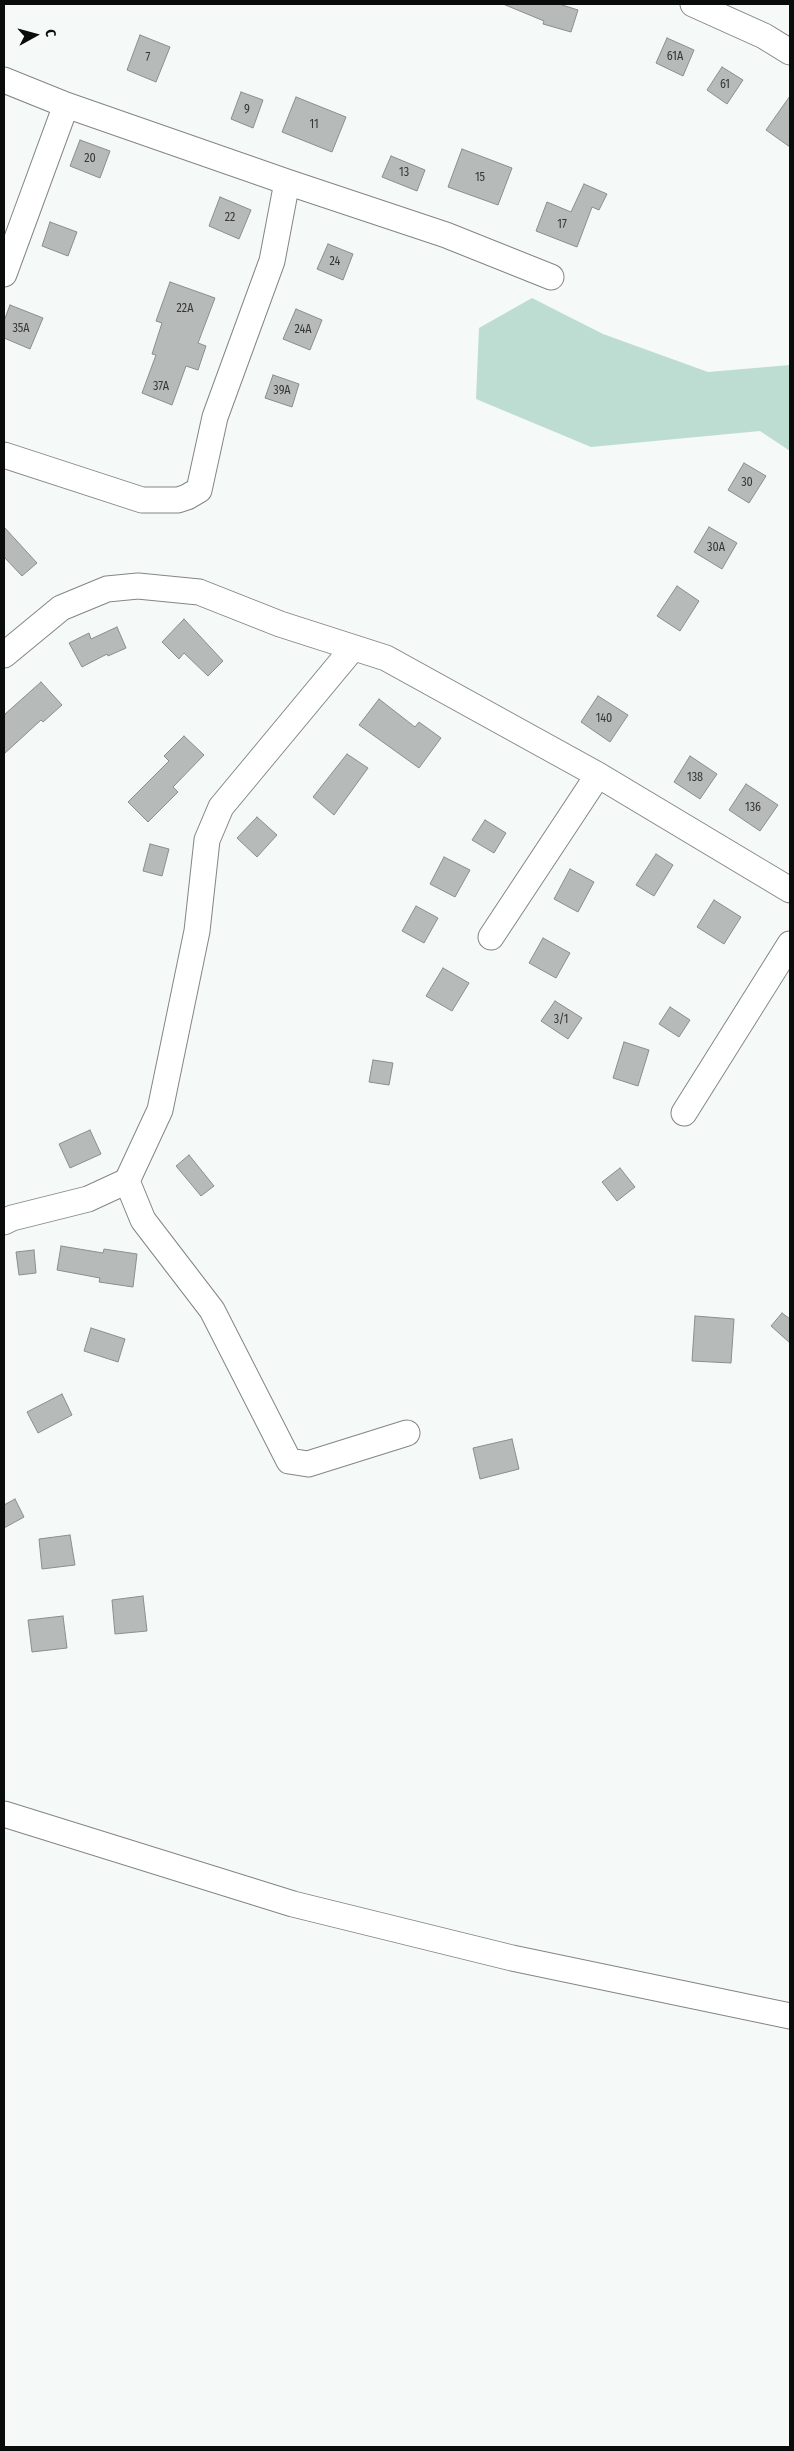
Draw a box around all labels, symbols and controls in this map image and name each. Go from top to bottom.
north arrow [10,10,60,60]
text: С [42,28,59,38]
house number: 61А [667,50,683,64]
house number: 7 [146,51,150,65]
house number: 61 [720,78,730,92]
house number: 9 [244,103,250,117]
house number: 11 [309,118,319,132]
house number: 20 [84,152,96,166]
house number: 13 [399,166,409,180]
house number: 15 [475,171,485,185]
house number: 22 [225,211,235,225]
house number: 17 [557,218,567,232]
house number: 24 [330,255,340,269]
house number: 22А [177,302,193,316]
house number: 35А [12,322,30,336]
house number: 24А [294,323,312,337]
house number: 37А [153,380,169,394]
house number: 39А [273,384,291,398]
house number: 30 [741,476,753,490]
house number: 30А [707,541,725,555]
house number: 140 [596,712,612,726]
house number: 138 [687,771,703,785]
house number: 136 [745,801,761,815]
house number: 3/1 [554,1013,568,1027]

